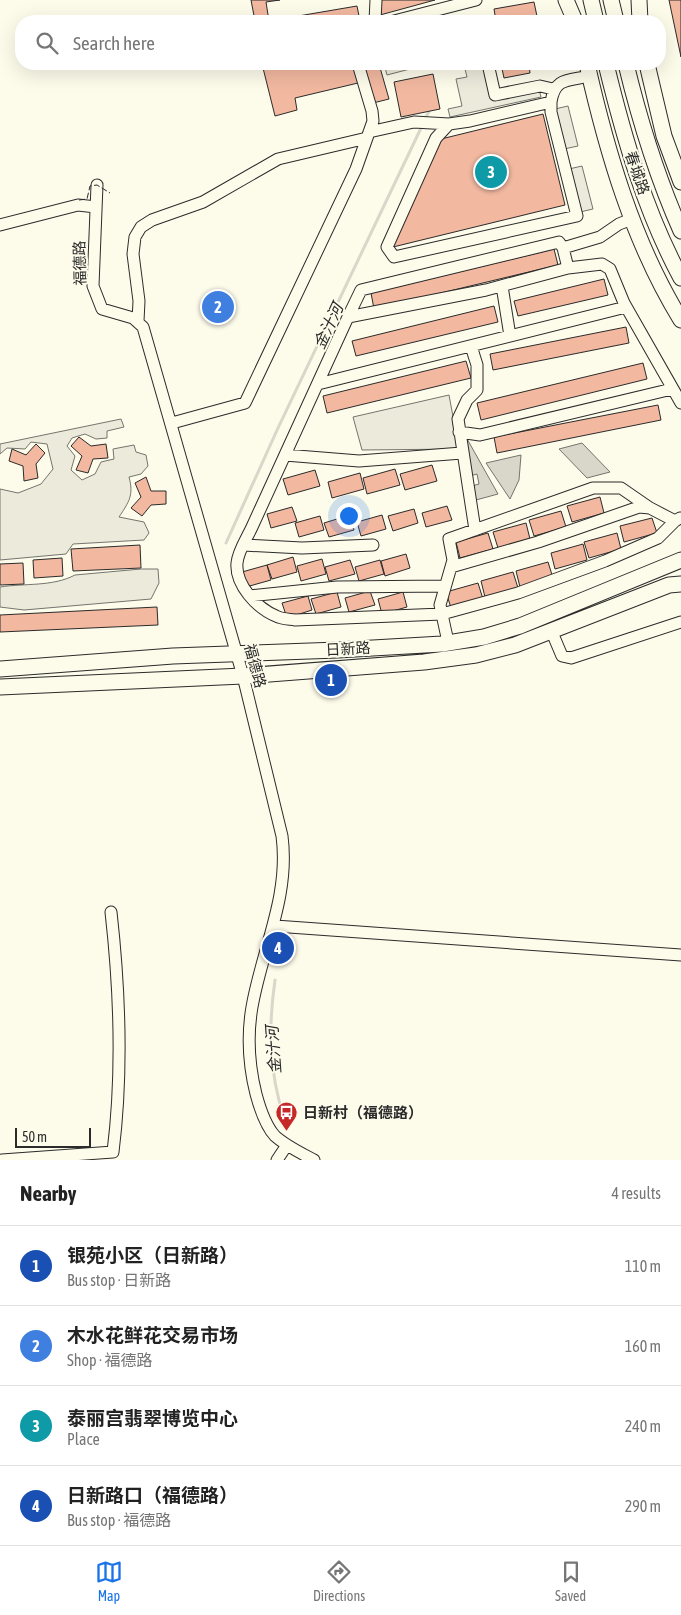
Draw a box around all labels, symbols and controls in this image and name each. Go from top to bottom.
search box [15,15,666,70]
icon: search [33,29,61,57]
text: Search here [73,32,155,54]
street label: 春城路 [622,149,653,197]
pin: 3 [475,153,507,191]
street label: 福德路 [71,240,88,286]
pin: 2 [202,288,234,326]
water label: 金汁河 [310,298,348,352]
your location [336,503,362,529]
street label: 日新路 [325,639,371,658]
street label: 福德路 [241,642,270,690]
pin: 1 [315,661,347,699]
pin: 4 [262,929,294,967]
water label: 金汁河 [262,1022,284,1075]
bus stop icon: 日新村（福德路） [275,1101,299,1132]
place label: 日新村（福德路） [303,1104,423,1121]
scale bar [15,1125,91,1148]
text: 50 m [22,1129,47,1145]
text: Nearby [20,1181,76,1205]
text: 4 results [611,1184,661,1202]
text: 银苑小区（日新路） [67,1244,238,1266]
text: 1 [32,1257,40,1275]
text: 110 m [625,1257,661,1275]
text: Bus stop · 日新路 [67,1271,171,1289]
text: 木水花鲜花交易市场 [67,1324,238,1346]
text: 2 [32,1337,40,1355]
text: 160 m [625,1337,661,1355]
text: Shop · 福德路 [67,1351,152,1369]
text: 泰丽宫翡翠博览中心 [67,1407,238,1429]
text: 3 [32,1417,40,1435]
text: 240 m [625,1417,661,1435]
text: Place [67,1430,100,1448]
text: 日新路口（福德路） [67,1484,238,1506]
text: 4 [32,1497,40,1515]
text: 290 m [625,1497,661,1515]
text: Bus stop · 福德路 [67,1511,171,1529]
tab: Map [95,1558,123,1604]
tab: Directions [313,1558,365,1604]
tab: Saved [555,1558,586,1604]

